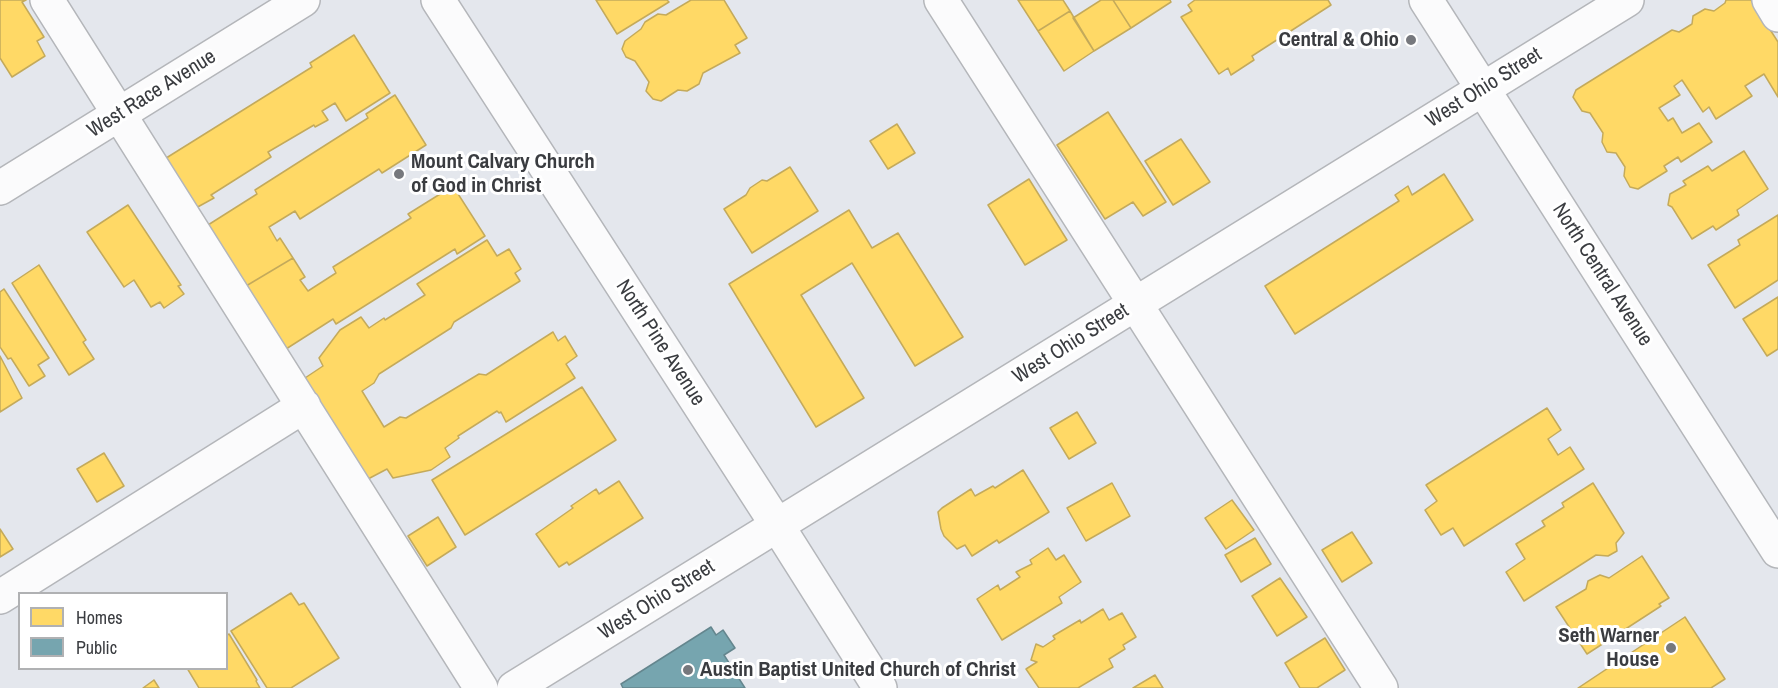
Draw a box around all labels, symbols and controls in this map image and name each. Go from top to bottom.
place label: Central & Ohio [1278,27,1399,53]
marker: Central & Ohio [1404,33,1418,47]
street label: West Ohio Street [1421,42,1547,134]
street label: West Race Avenue [83,44,221,144]
place label: Mount Calvary Church of God in Christ [411,149,595,199]
marker: Mount Calvary Church of God in Christ [392,167,406,181]
street label: North Central Avenue [1546,199,1658,351]
street label: North Pine Avenue [610,275,710,411]
street label: West Ohio Street [1008,298,1134,390]
street label: West Ohio Street [594,554,720,646]
legend [18,592,228,670]
text: Homes [76,605,123,630]
place label: Seth Warner House [1558,623,1659,673]
text: Public [76,635,117,660]
marker: Seth Warner House [1664,641,1678,655]
place label: Austin Baptist United Church of Christ [700,657,1016,683]
marker: Austin Baptist United Church of Christ [681,663,695,677]

